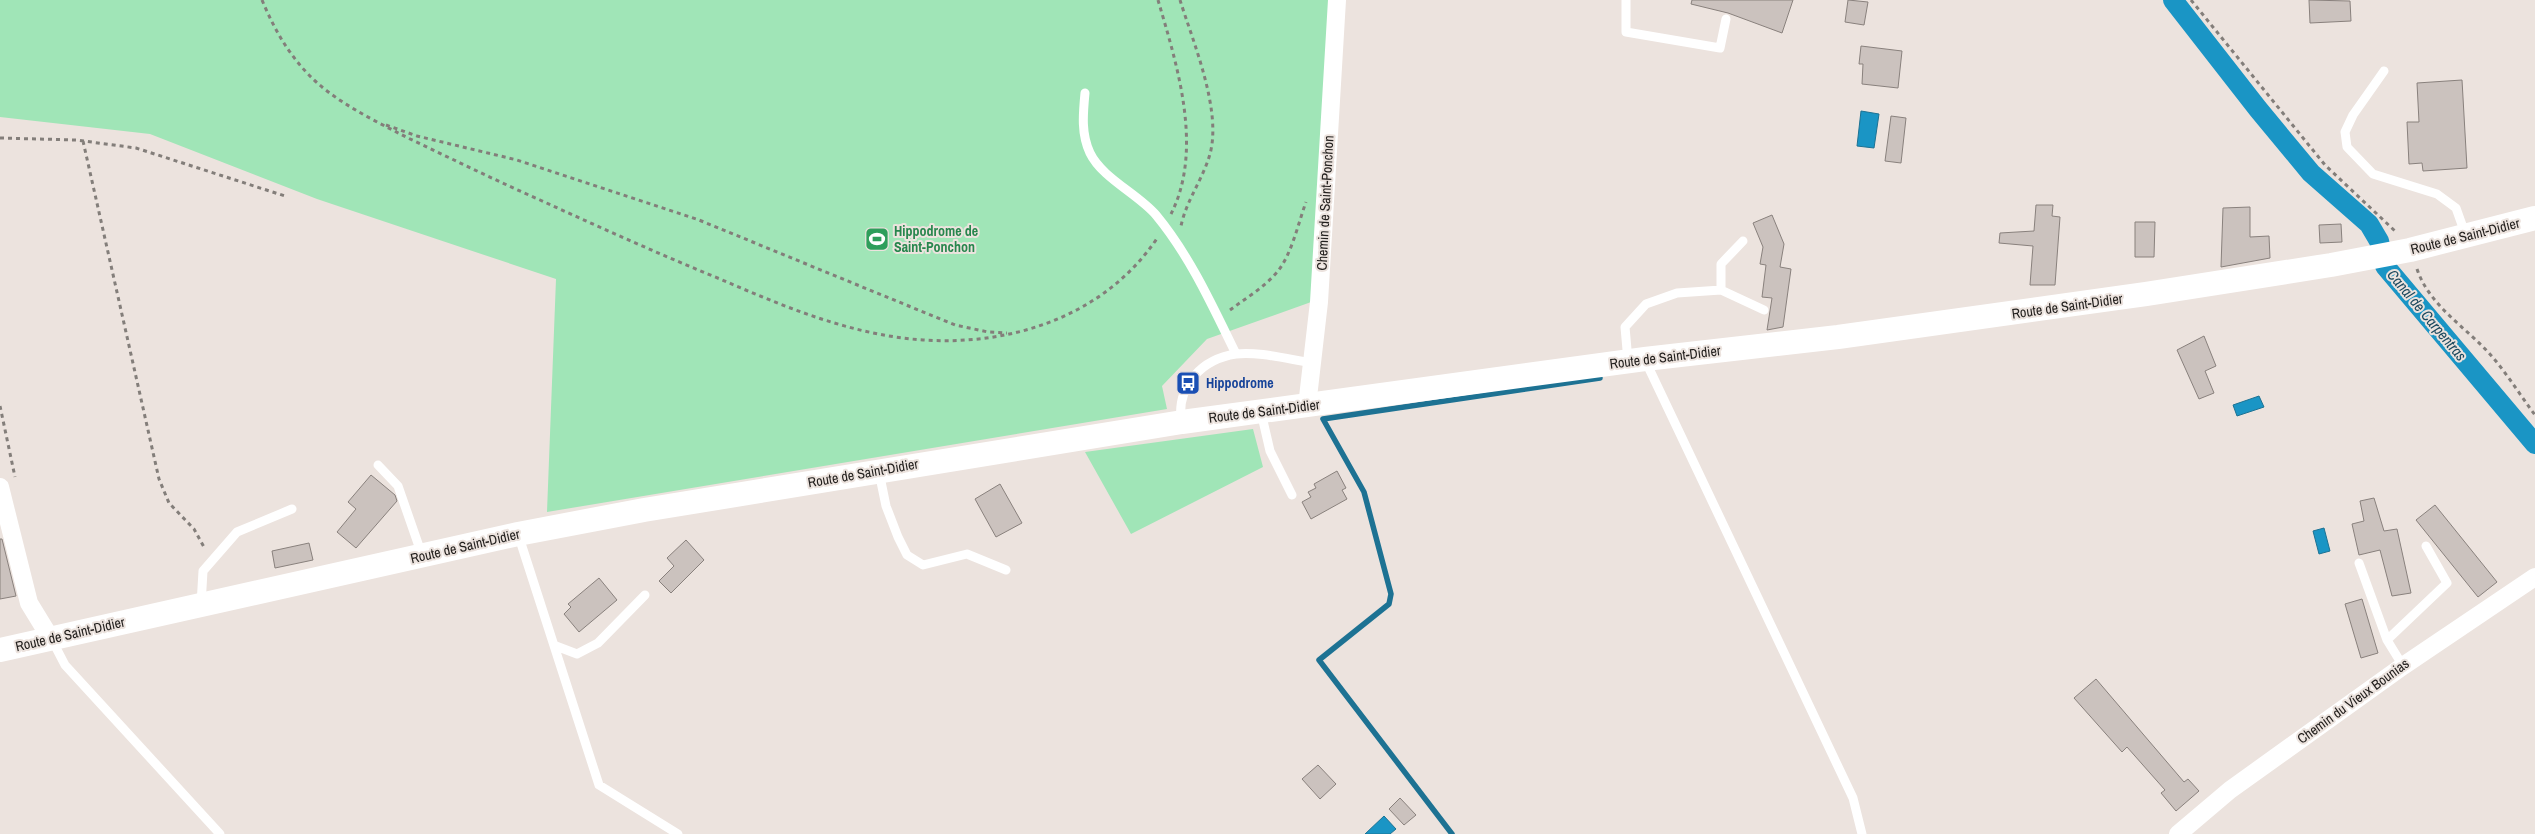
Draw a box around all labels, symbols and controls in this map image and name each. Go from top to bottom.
street label: Chemin de Saint-Ponchon [1312,135,1338,271]
street label: Route de Saint-Didier [2409,214,2522,258]
place label: Hippodrome de Saint-Ponchon [894,222,978,256]
sports icon: Hippodrome de Saint-Ponchon [864,226,890,252]
water label: Canal de Carpentras [2382,265,2472,365]
street label: Route de Saint-Didier [2010,289,2124,323]
street label: Route de Saint-Didier [1608,341,1722,373]
bus stop icon: Hippodrome [1175,370,1201,396]
place label: Hippodrome [1206,374,1274,392]
street label: Route de Saint-Didier [1207,395,1321,427]
street label: Route de Saint-Didier [806,454,920,492]
street label: Route de Saint-Didier [409,525,522,567]
street label: Route de Saint-Didier [14,613,127,655]
street label: Chemin du Vieux Bounias [2294,654,2413,748]

